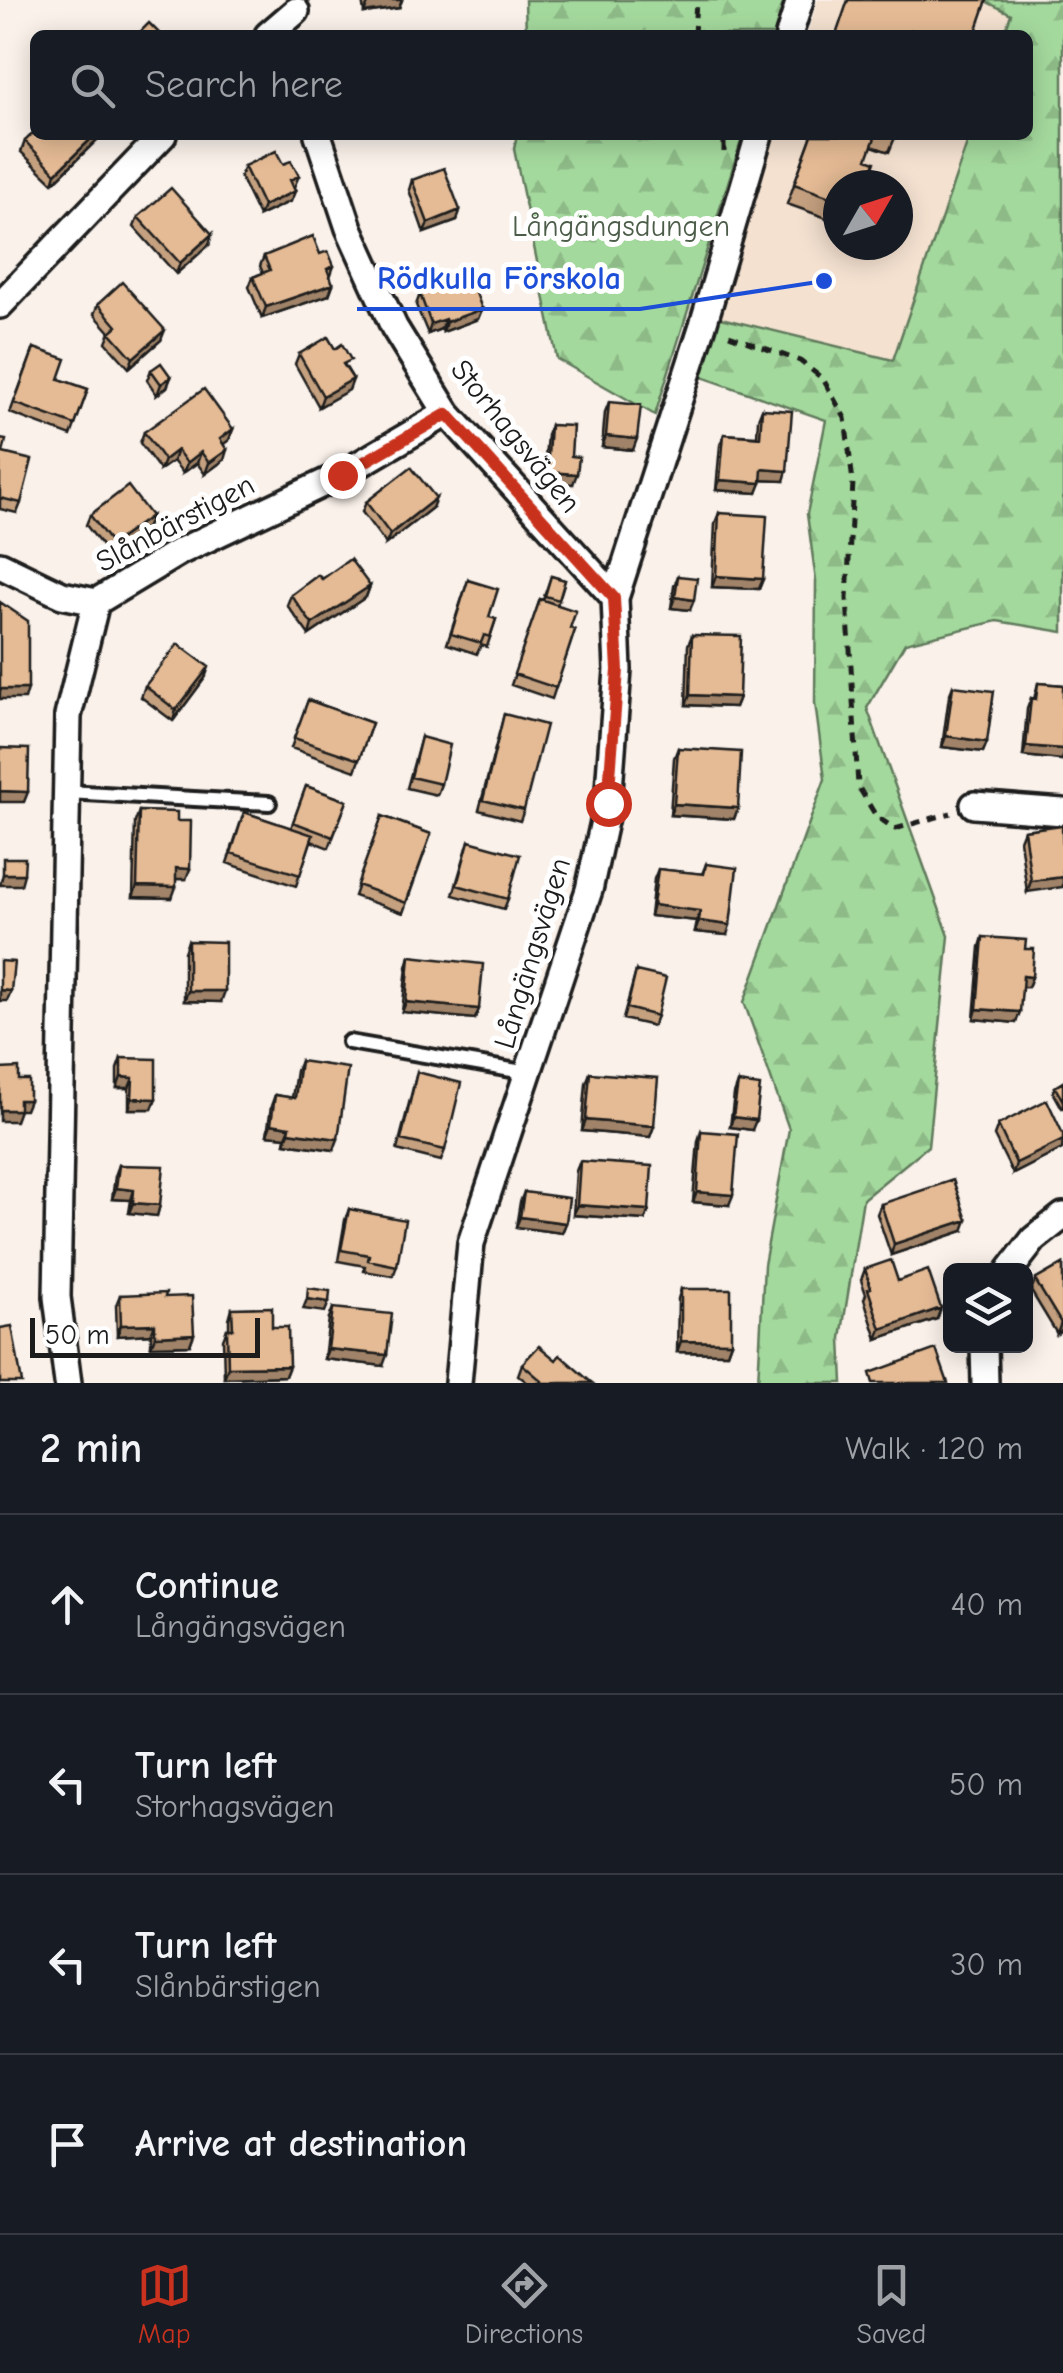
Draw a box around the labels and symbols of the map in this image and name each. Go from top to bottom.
north arrow [823,170,913,260]
park label: Långängsdungen [512,209,730,244]
callout: Rödkulla Förskola [357,247,640,309]
text: Rödkulla Förskola [377,260,621,297]
street label: Storhagsvägen [443,353,588,520]
route end [320,453,366,499]
street label: Slånbärstigen [90,467,260,580]
route start [586,781,632,827]
street label: Långängsvägen [487,853,578,1053]
scale bar [30,1313,260,1358]

